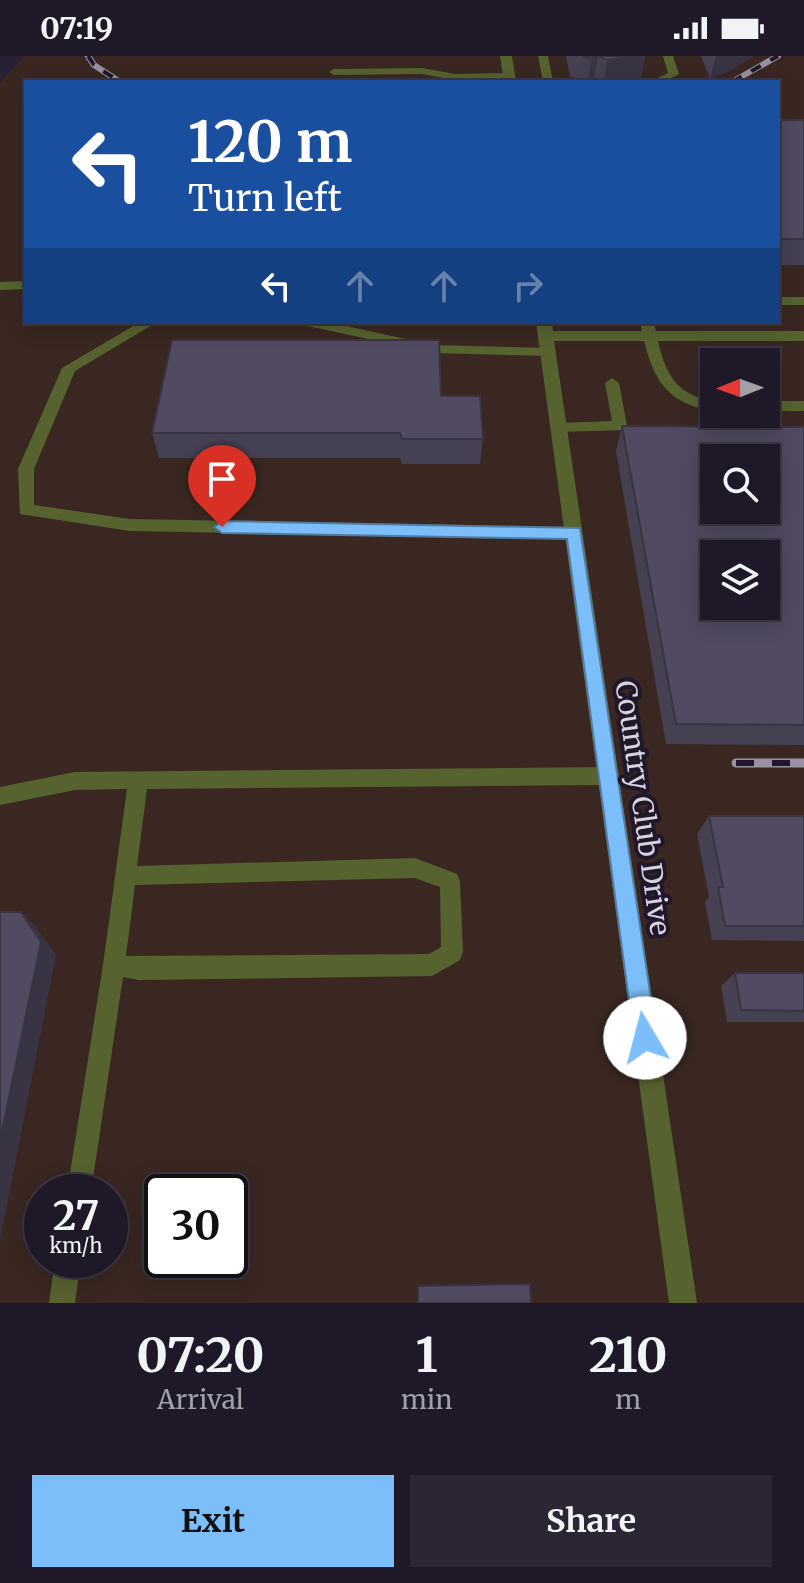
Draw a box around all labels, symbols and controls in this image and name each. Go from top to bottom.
text: 07:19 [40,9,113,47]
text: 120 m [188,107,352,177]
icon: left [56,112,160,216]
text: Turn left [188,176,342,221]
icon: left [254,264,298,308]
icon: ahead [338,264,382,308]
icon: ahead [422,264,466,308]
icon: right [506,264,550,308]
north arrow [700,348,780,428]
map controls [700,348,780,620]
button: search [700,444,780,524]
pin [188,445,256,527]
icon: arrive [200,457,244,501]
button: layers [700,540,780,620]
street label: Country Club Drive [607,678,679,938]
position arrow [603,996,687,1080]
speed limit sign: 30 [144,1174,248,1278]
text: 27 [53,1191,99,1241]
text: km/h [50,1233,102,1258]
text: 07:20 [136,1325,265,1385]
text: 1 [416,1325,438,1385]
text: 210 [589,1325,668,1385]
text: Arrival [157,1383,244,1416]
text: min [401,1383,452,1416]
text: m [615,1383,641,1416]
button: Exit [32,1475,394,1567]
button: Share [410,1475,772,1567]

